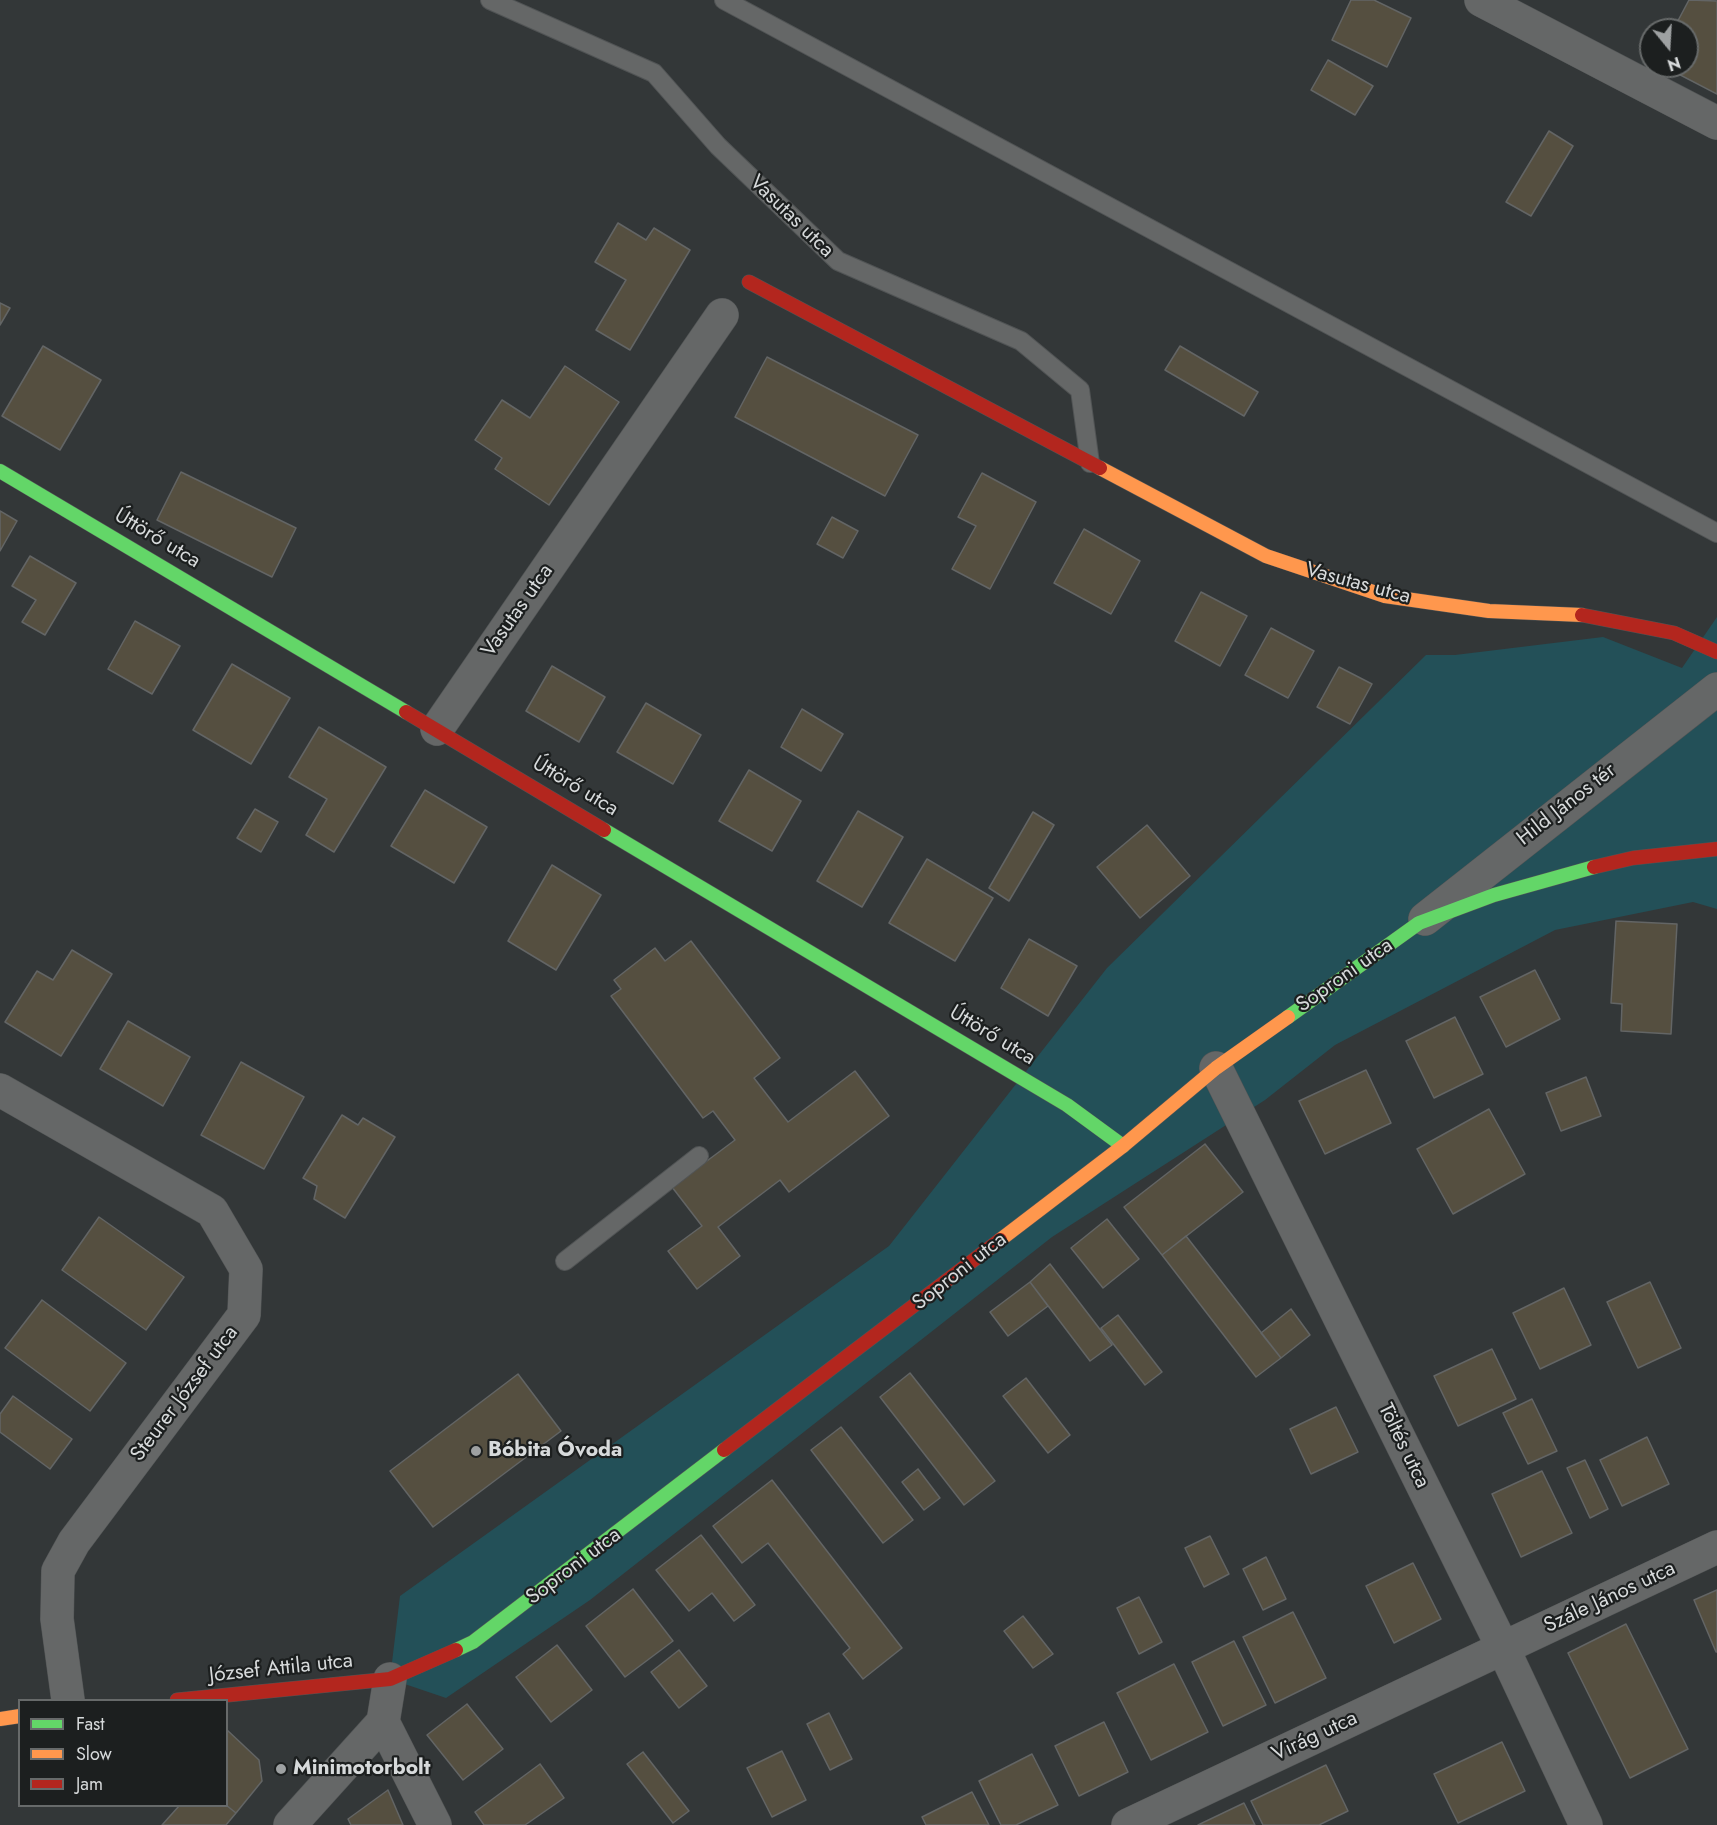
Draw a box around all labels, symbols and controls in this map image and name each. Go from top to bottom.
north arrow [1639,18,1699,78]
text: N [1664,51,1684,77]
street label: Vasutas utca [744,171,838,263]
street label: Úttörő utca [109,504,205,574]
street label: Vasutas utca [1303,558,1413,610]
street label: Vasutas utca [477,560,559,662]
street label: Úttörő utca [527,752,623,822]
street label: Hild János tér [1512,758,1622,852]
street label: Soproni utca [1292,933,1398,1019]
street label: Úttörő utca [944,1001,1040,1071]
street label: Soproni utca [908,1228,1012,1316]
street label: Steurer József utca [126,1321,244,1467]
street label: Töltés utca [1372,1400,1434,1492]
place label: Bóbita Óvoda [488,1438,622,1464]
marker: Bóbita Óvoda [469,1444,483,1458]
street label: Soproni utca [522,1523,626,1611]
street label: Szále János utca [1540,1557,1680,1639]
street label: József Attila utca [208,1649,354,1689]
legend [18,1699,228,1807]
street label: Virág utca [1268,1706,1362,1768]
text: Fast [76,1711,105,1737]
text: Slow [76,1741,112,1767]
place label: Minimotorbolt [293,1756,430,1782]
marker: Minimotorbolt [274,1762,288,1776]
text: Jam [76,1771,103,1797]

